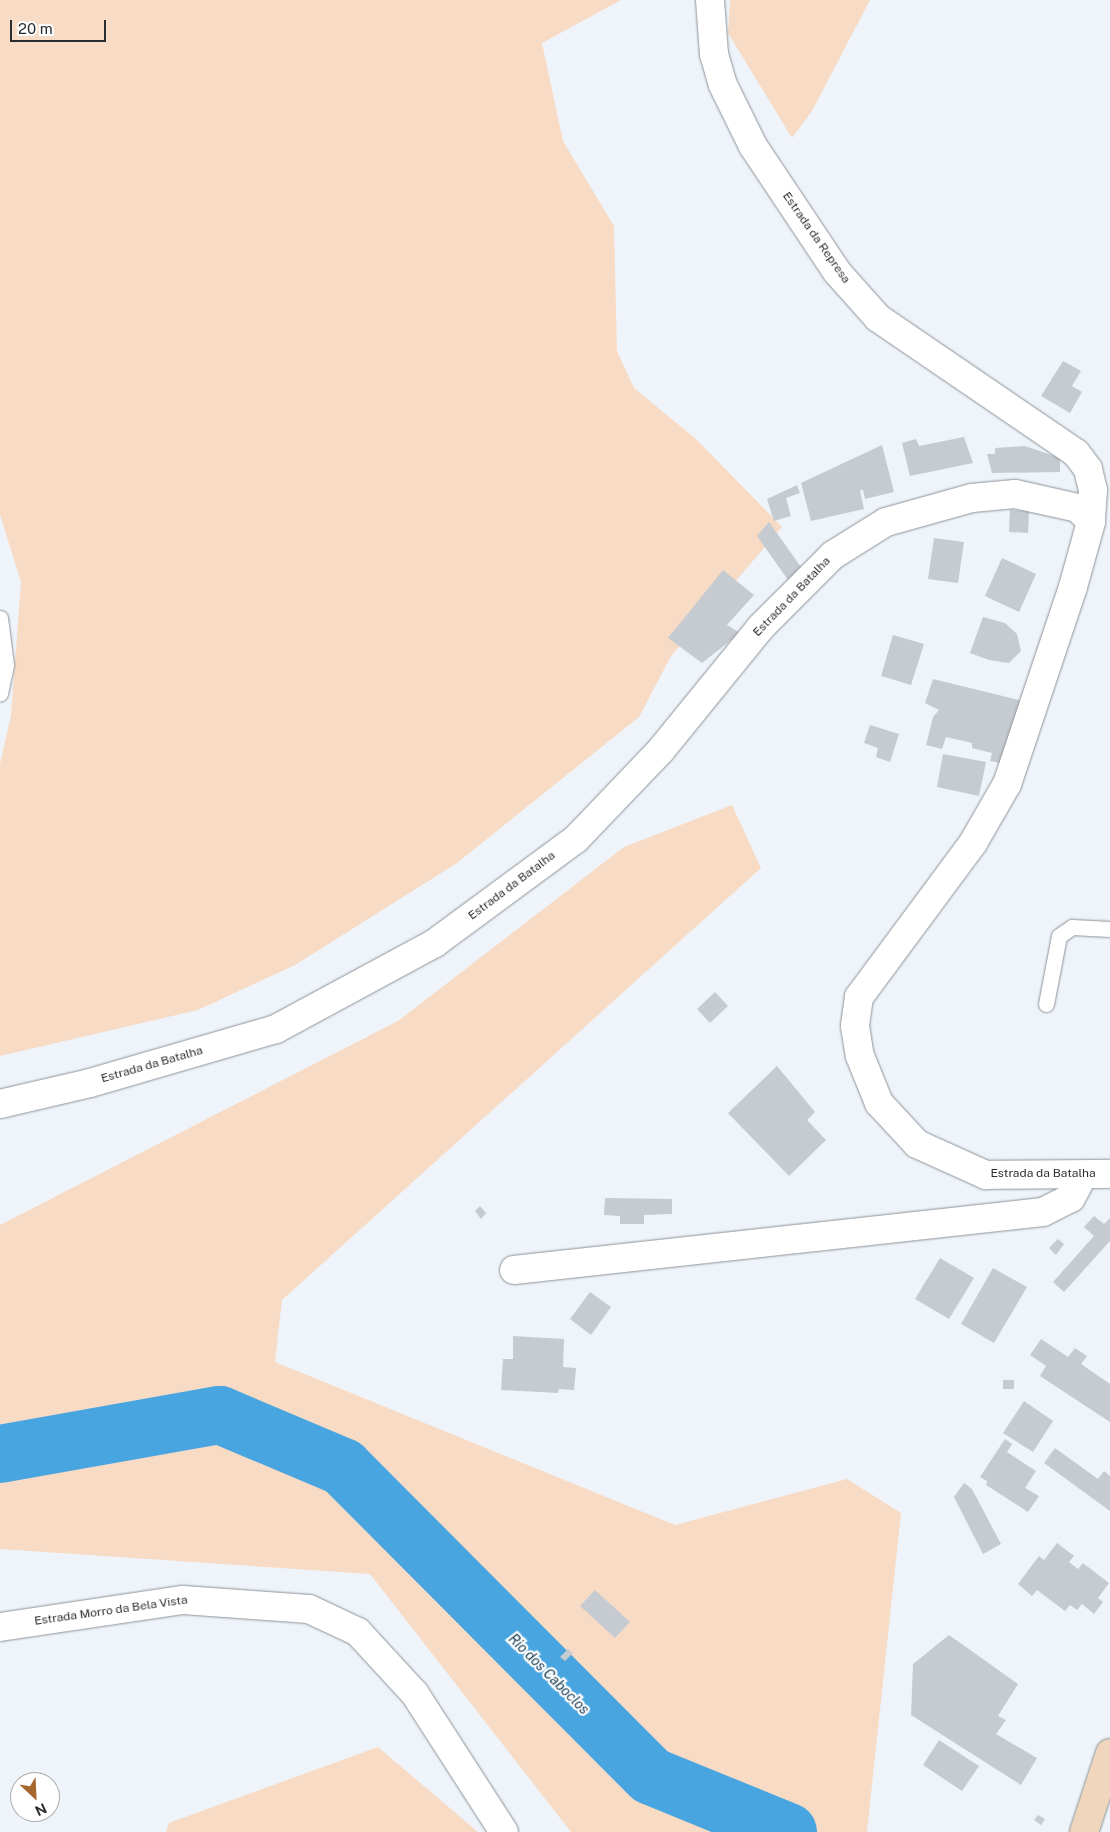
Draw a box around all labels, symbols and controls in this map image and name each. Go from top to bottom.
scale bar [12,10,109,42]
text: 20 m [18,20,53,37]
street label: Estrada da Represa [779,189,853,287]
street label: Estrada da Batalha [750,554,834,640]
street label: Estrada da Batalha [466,849,558,923]
street label: Estrada da Batalha [99,1044,205,1086]
street label: Estrada da Batalha [990,1167,1096,1181]
street label: Estrada Morro da Bela Vista [33,1593,189,1629]
water label: Rio dos Caboclos [505,1630,593,1718]
north arrow [10,1772,60,1822]
text: N [33,1800,49,1819]

